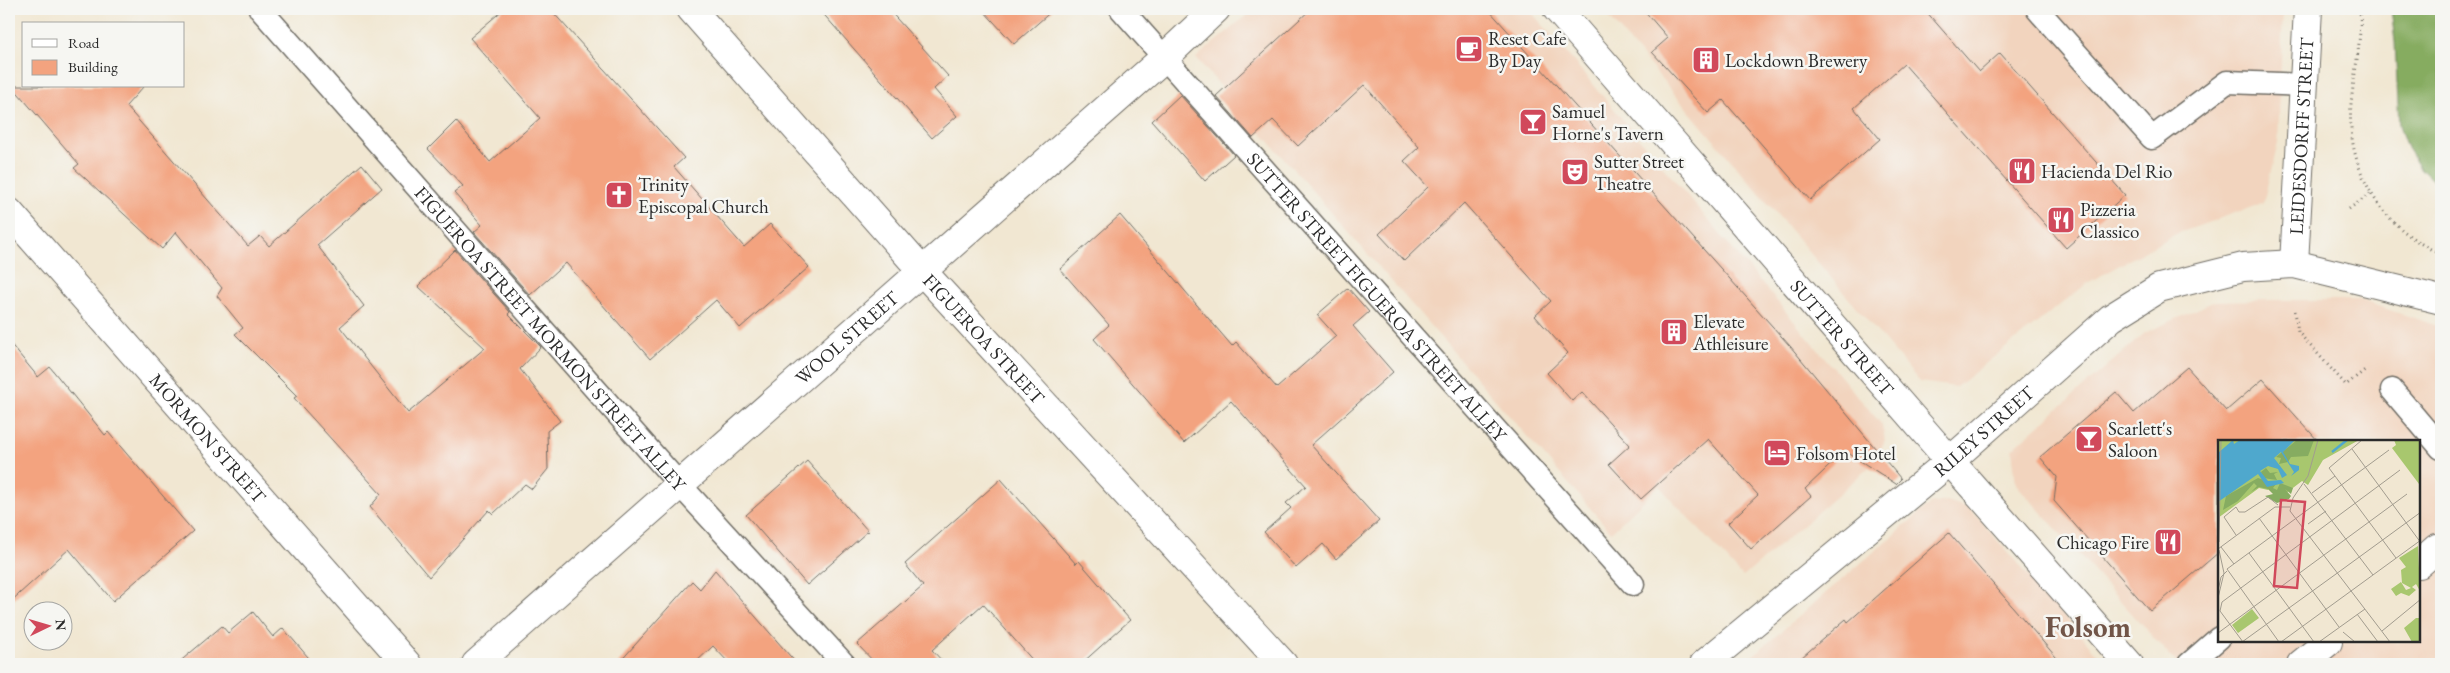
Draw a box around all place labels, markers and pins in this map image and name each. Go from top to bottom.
place label: Reset Cafe By Day [1488,26,1566,73]
cafe icon: Reset Cafe By Day [1454,34,1484,64]
building icon: Lockdown Brewery [1691,45,1721,75]
place label: Lockdown Brewery [1725,48,1868,73]
place label: Samuel Horne's Tavern [1552,99,1664,146]
bar icon: Samuel Horne's Tavern [1518,107,1548,137]
place label: Sutter Street Theatre [1594,149,1684,196]
restaurant icon: Hacienda Del Rio [2007,156,2037,186]
theatre icon: Sutter Street Theatre [1560,157,1590,187]
place label: Hacienda Del Rio [2041,159,2173,184]
place label: Trinity Episcopal Church [638,172,769,219]
church icon: Trinity Episcopal Church [604,180,634,210]
place label: Pizzeria Classico [2080,197,2139,244]
restaurant icon: Pizzeria Classico [2046,205,2076,235]
place label: Elevate Athleisure [1692,309,1768,356]
building icon: Elevate Athleisure [1659,317,1689,347]
place label: Scarlett's Saloon [2108,416,2172,463]
bar icon: Scarlett's Saloon [2074,424,2104,454]
hotel icon: Folsom Hotel [1762,438,1792,468]
place label: Folsom Hotel [1796,441,1896,466]
restaurant icon: Chicago Fire [2153,527,2183,557]
place label: Chicago Fire [2056,530,2149,555]

